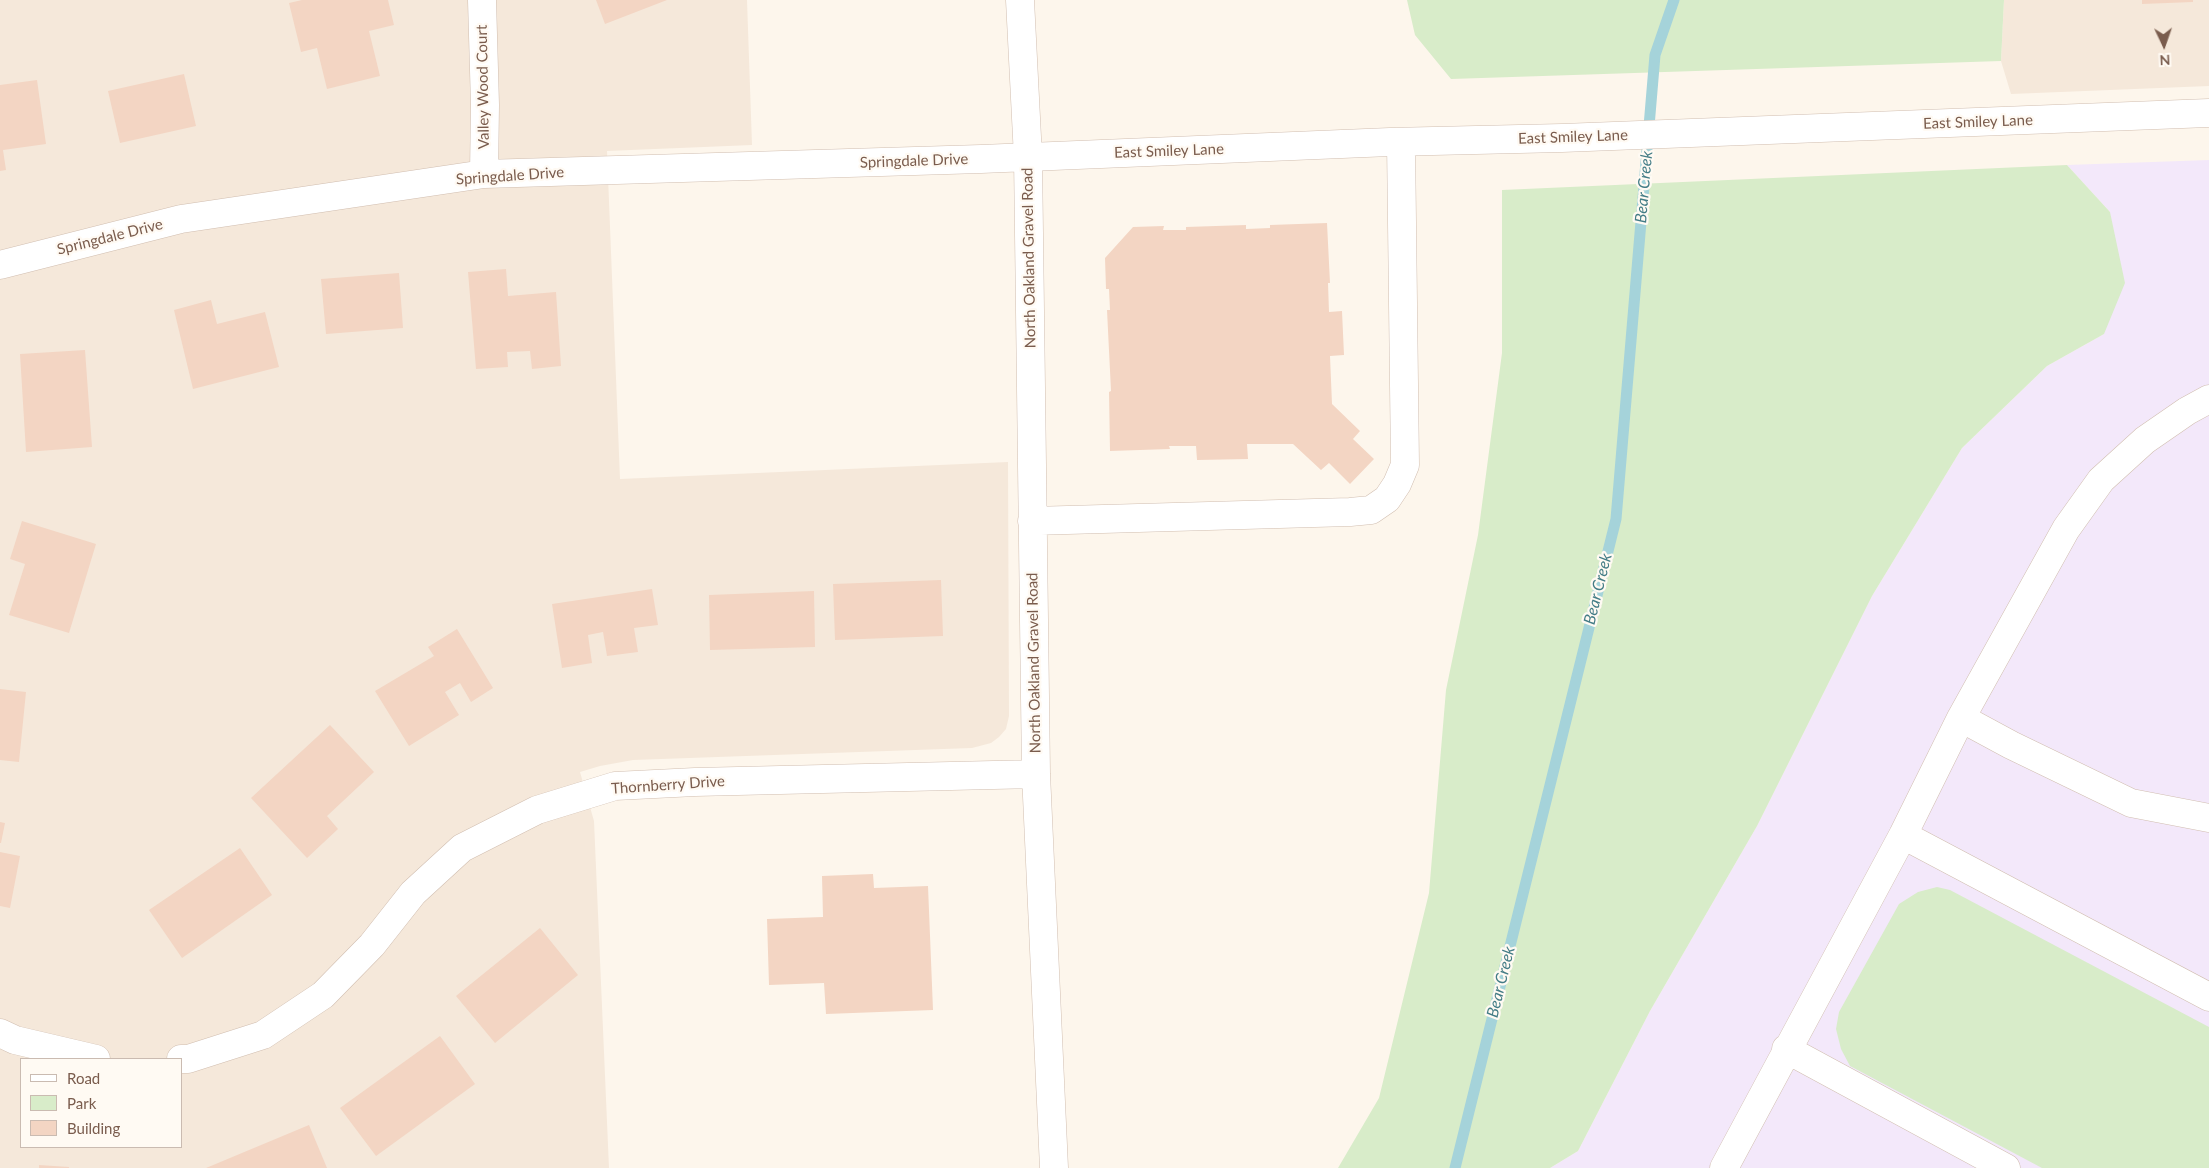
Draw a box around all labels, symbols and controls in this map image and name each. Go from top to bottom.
north arrow [2139,20,2189,70]
street label: Valley Wood Court [473,25,493,149]
text: N [2159,52,2171,69]
street label: East Smiley Lane [1923,111,2033,133]
street label: East Smiley Lane [1518,126,1628,148]
street label: East Smiley Lane [1114,140,1224,162]
street label: Springdale Drive [860,150,968,172]
water label: Bear Creek [1631,150,1657,224]
street label: Springdale Drive [455,163,565,189]
street label: North Oakland Gravel Road [1018,167,1040,349]
street label: Springdale Drive [55,215,165,259]
water label: Bear Creek [1580,552,1616,626]
street label: North Oakland Gravel Road [1023,572,1045,754]
street label: Thornberry Drive [611,772,725,798]
water label: Bear Creek [1483,945,1519,1019]
legend [20,1058,182,1148]
text: Road [67,1069,100,1087]
text: Park [67,1094,96,1112]
text: Building [67,1119,120,1137]

